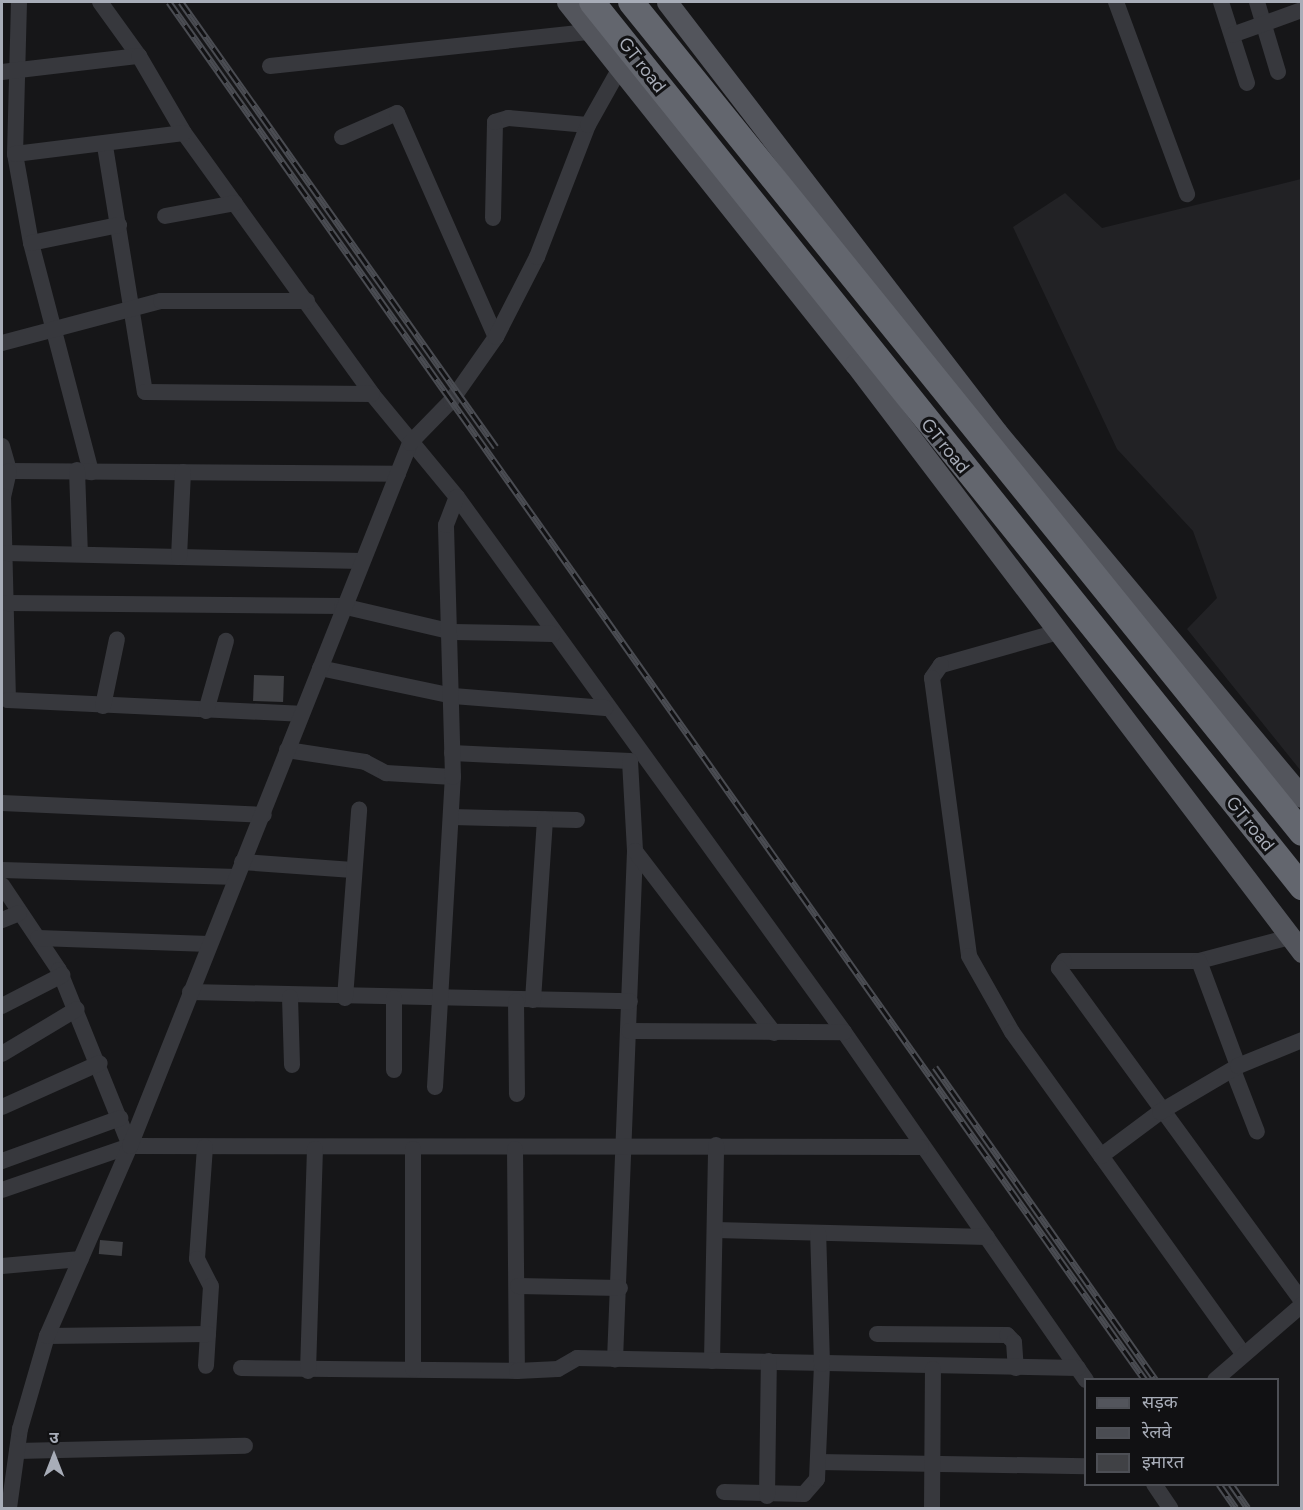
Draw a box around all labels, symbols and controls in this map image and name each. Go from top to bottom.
street label: GT road [614,33,670,97]
street label: GT road [916,414,974,478]
street label: GT road [1221,792,1279,856]
legend [1084,1378,1279,1486]
text: सड़क [1142,1391,1178,1413]
text: रेलवे [1142,1421,1172,1443]
north arrow [24,1426,84,1486]
text: उ [49,1428,59,1447]
text: इमारत [1142,1451,1184,1473]

